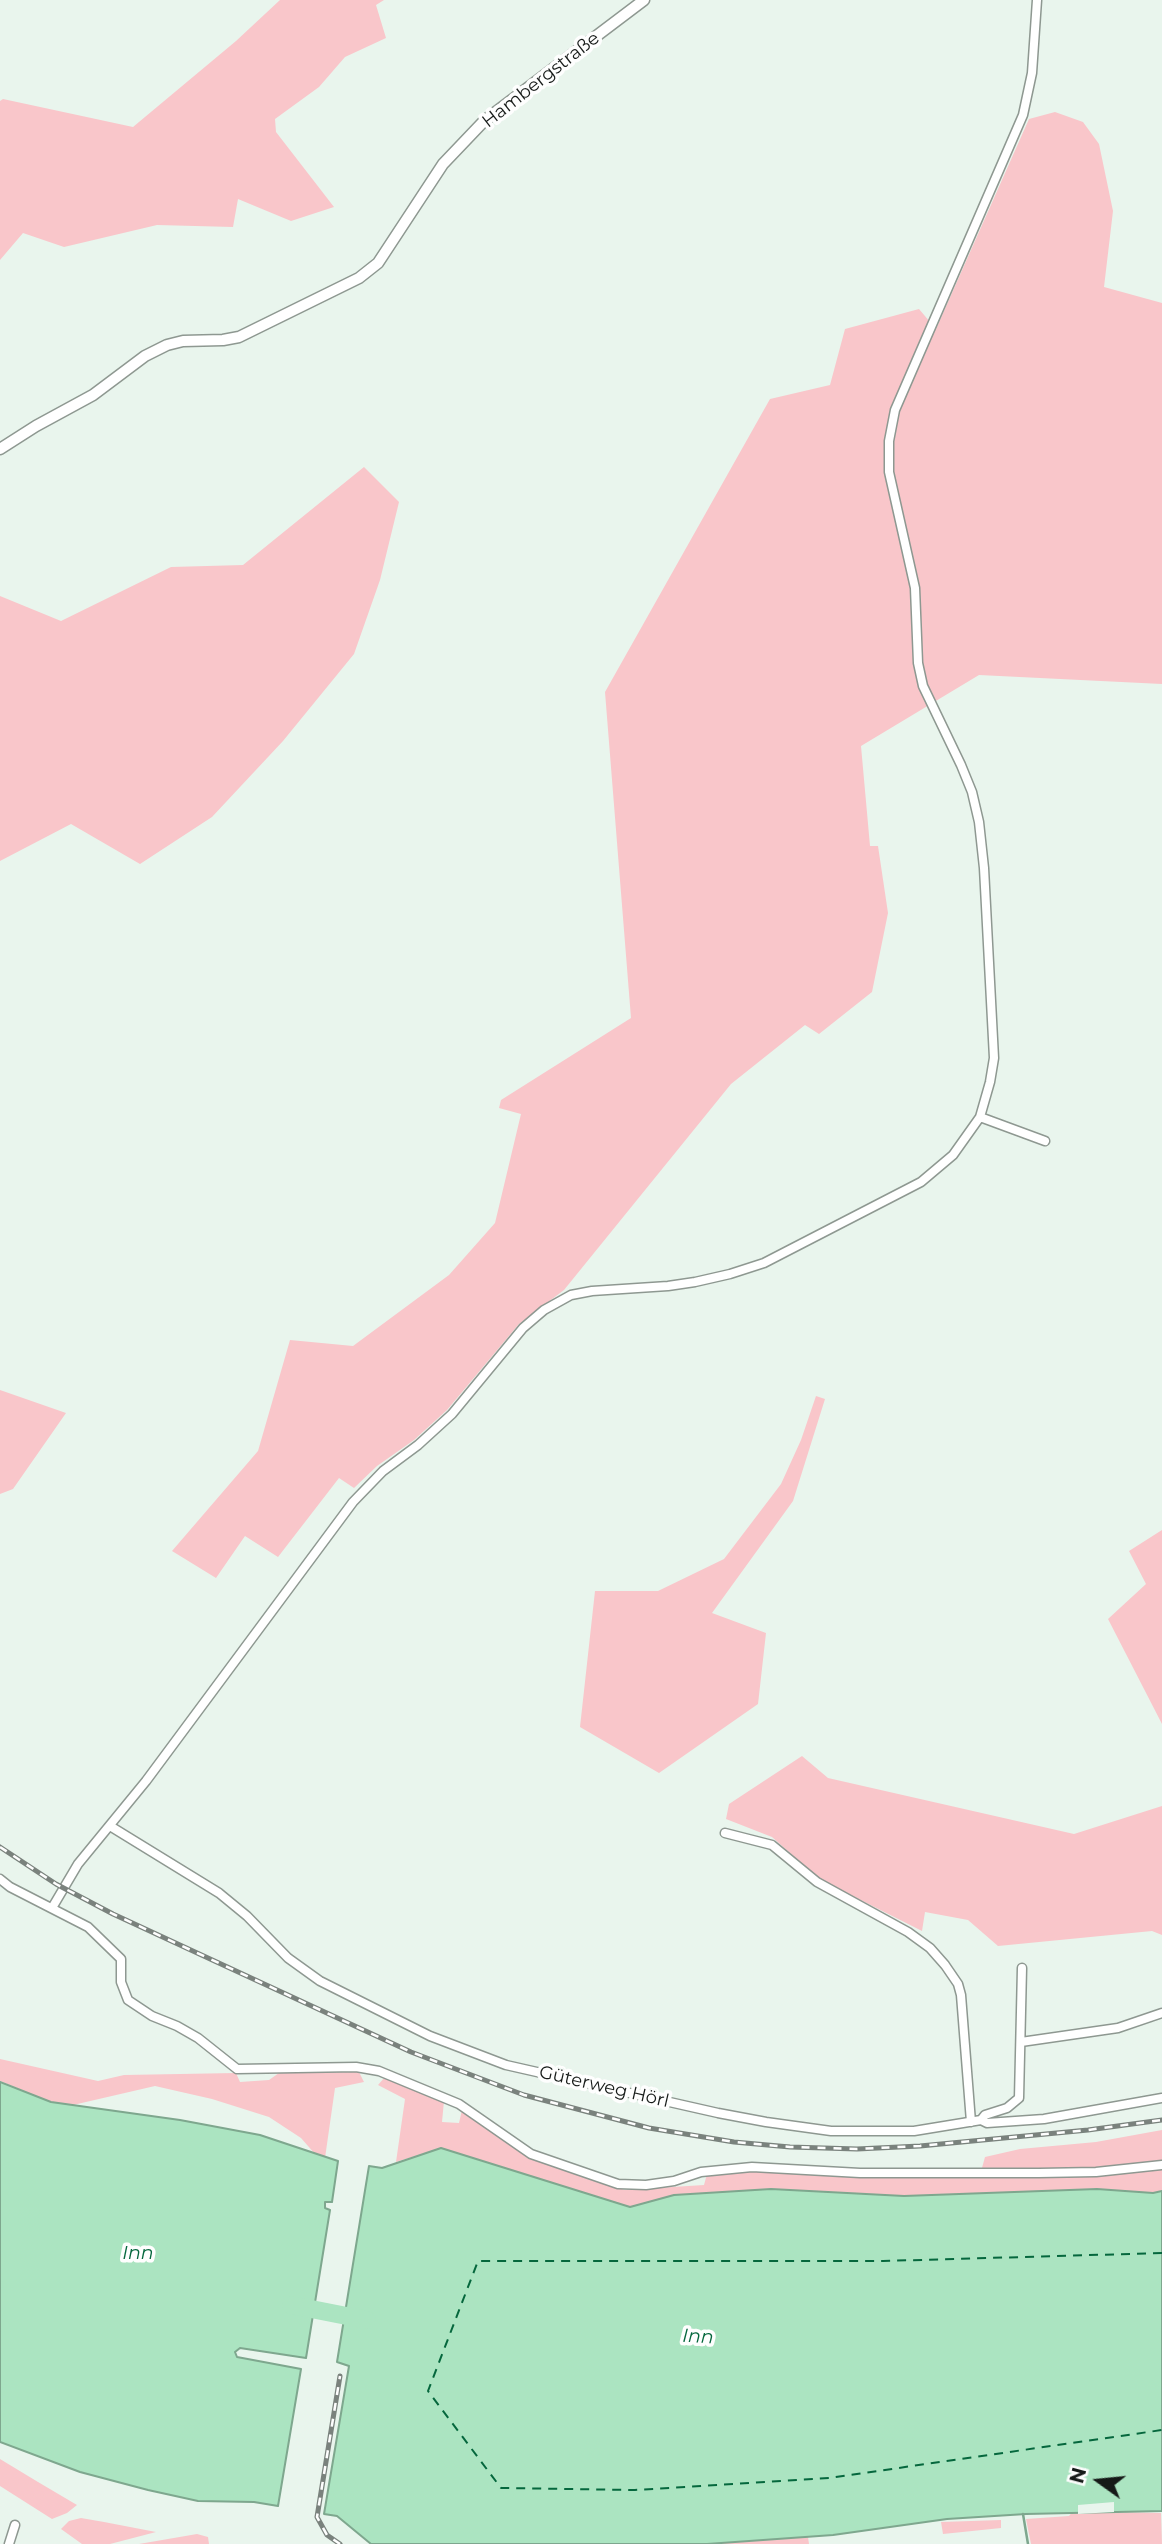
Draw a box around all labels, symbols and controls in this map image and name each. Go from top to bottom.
street label: Hambergstraße [478,28,604,132]
street label: Güterweg Hörl [537,2062,671,2112]
water label: Inn [122,2242,154,2264]
water label: Inn [682,2325,714,2349]
north arrow [1064,2446,1134,2516]
text: N [1065,2465,1091,2486]

